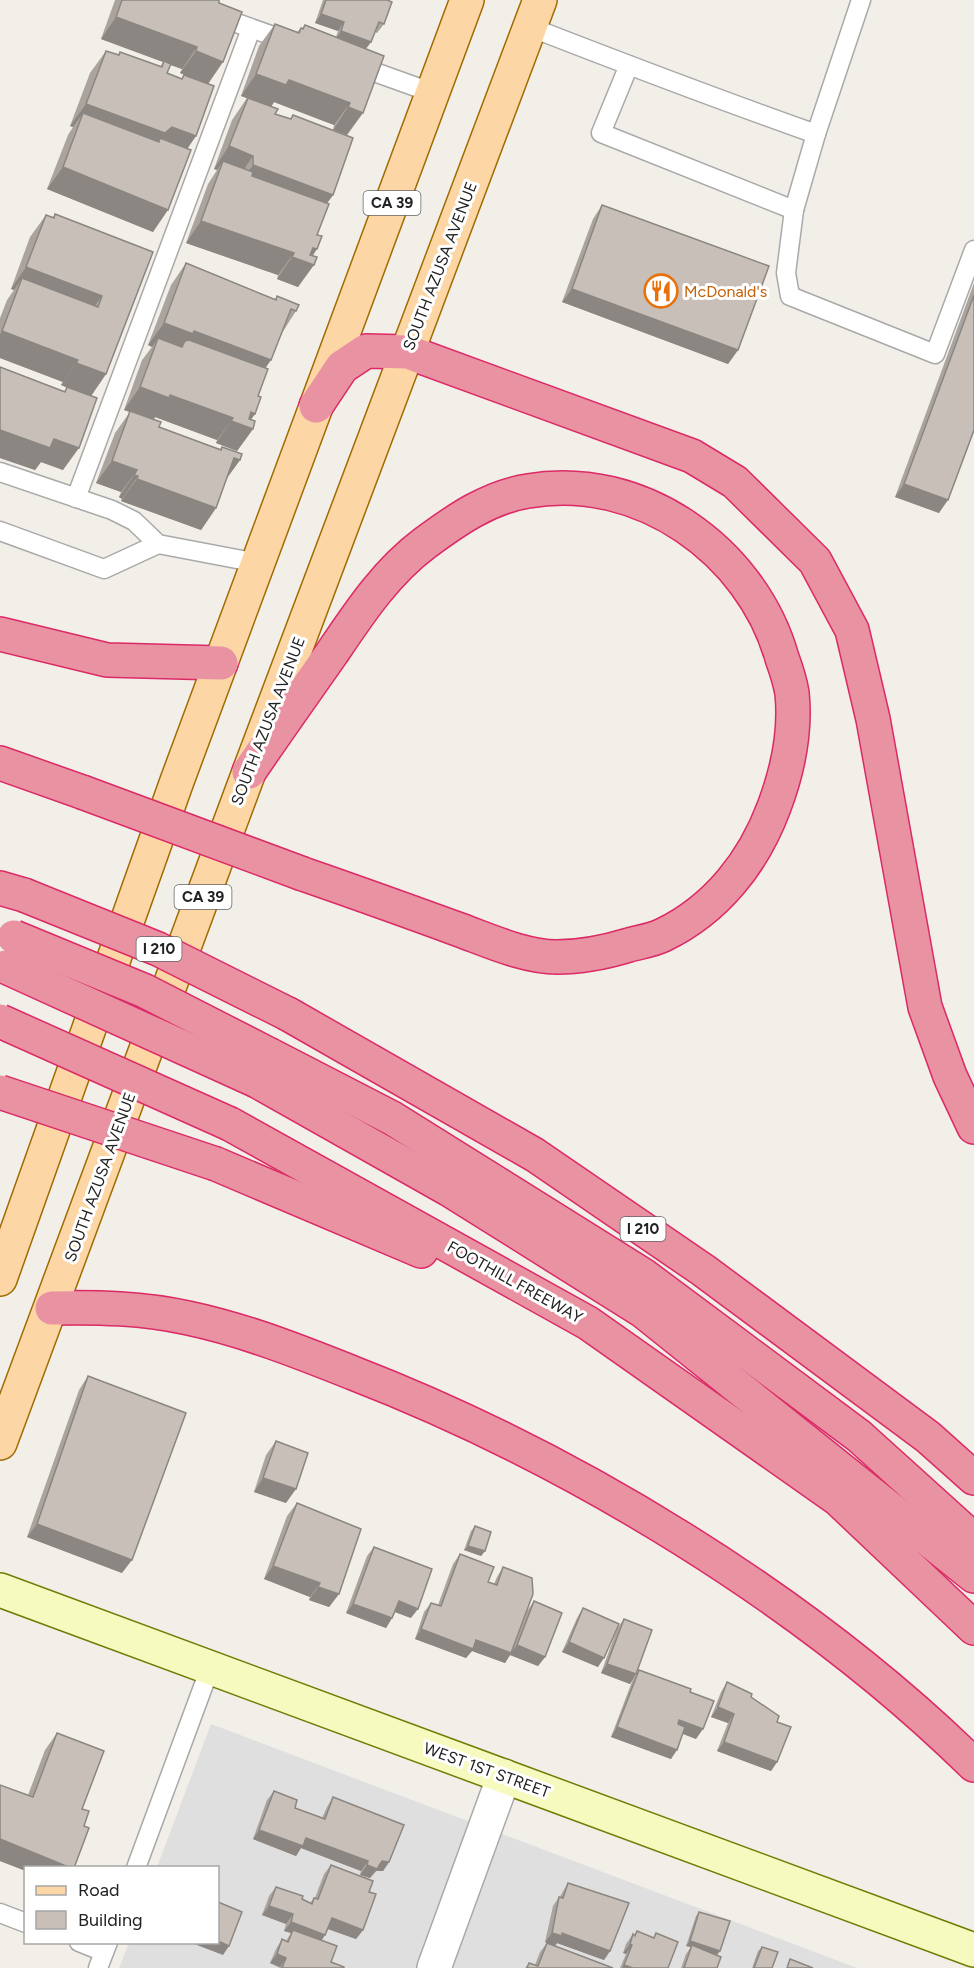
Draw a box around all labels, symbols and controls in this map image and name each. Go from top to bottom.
street label: SOUTH AZUSA AVENUE [399,179,481,353]
road number: CA 39 [364,191,420,215]
restaurant icon: McDonald's [643,273,679,309]
place label: McDonald's [684,282,767,301]
street label: SOUTH AZUSA AVENUE [227,634,309,808]
road number: CA 39 [174,885,232,909]
road number: I 210 [136,937,182,961]
street label: SOUTH AZUSA AVENUE [60,1090,140,1264]
road number: I 210 [620,1217,666,1241]
street label: FOOTHILL FREEWAY [444,1237,586,1327]
street label: WEST 1ST STREET [421,1738,553,1802]
legend [24,1866,219,1944]
text: Road [78,1879,119,1901]
text: Building [78,1909,143,1931]

